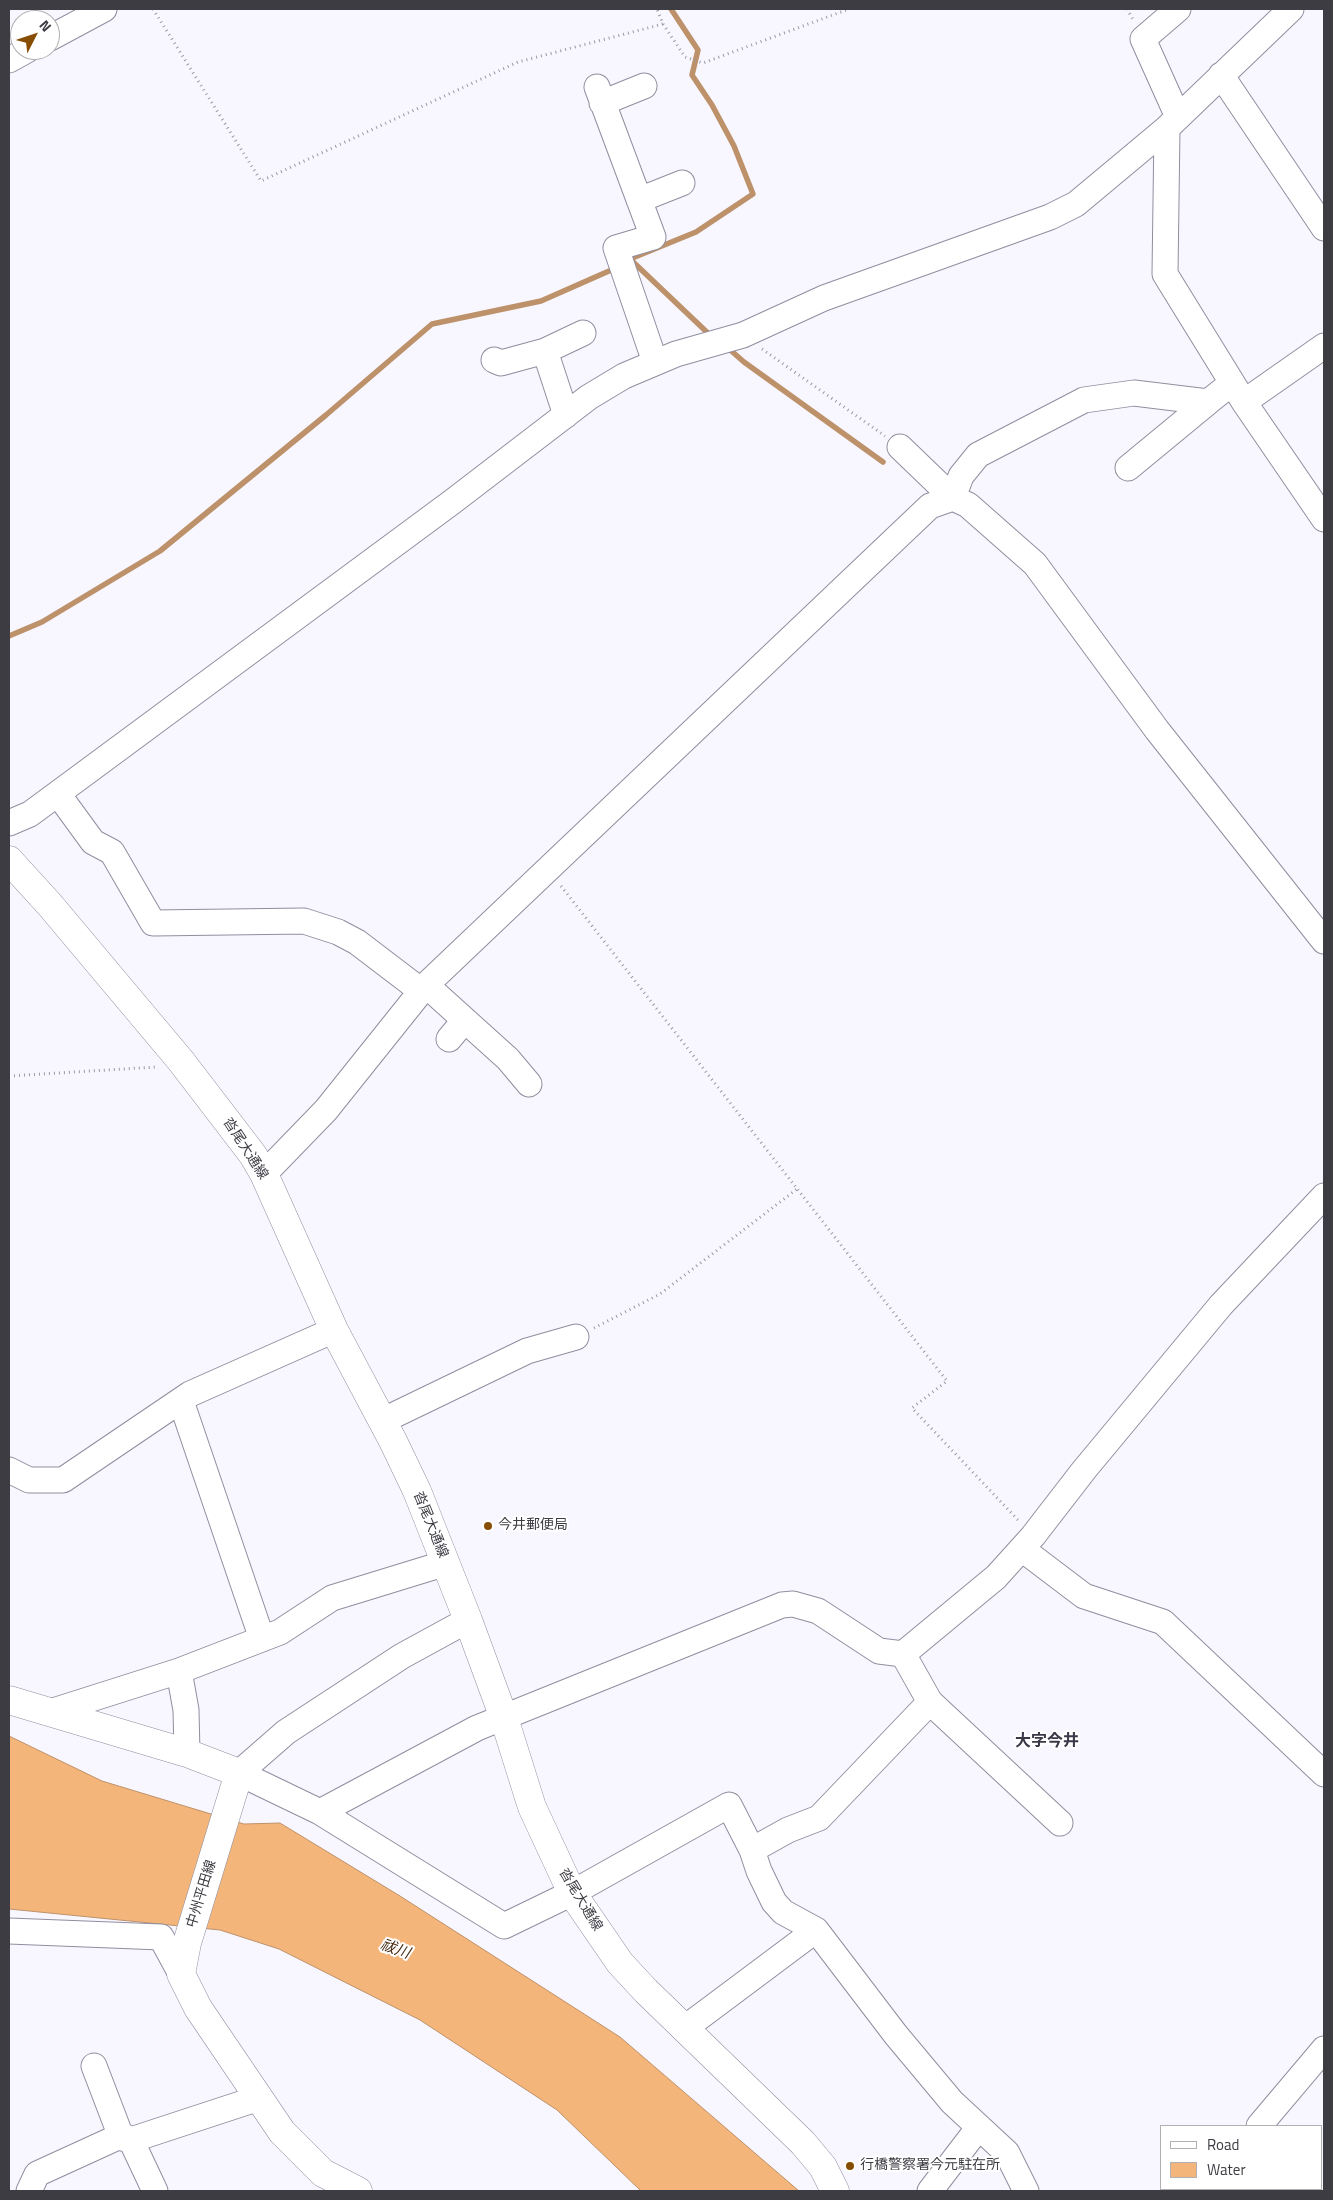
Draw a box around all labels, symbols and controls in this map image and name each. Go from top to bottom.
north arrow [10,10,60,60]
text: N [35,15,57,36]
street label: 沓尾大通線 [219,1115,271,1183]
street label: 沓尾大通線 [409,1489,451,1561]
place label: 今井郵便局 [498,1518,568,1534]
marker: 今井郵便局 [482,1520,494,1532]
district label: 大字今井 [1015,1732,1079,1752]
street label: 中州平田線 [184,1858,220,1930]
street label: 沓尾大通線 [555,1866,605,1934]
water label: 祓川 [378,1937,412,1963]
legend [1160,2125,1323,2190]
text: Road [1207,2133,1239,2156]
place label: 行橋警察署今元駐在所 [860,2158,1000,2174]
text: Water [1207,2158,1246,2181]
marker: 行橋警察署今元駐在所 [844,2160,856,2172]

